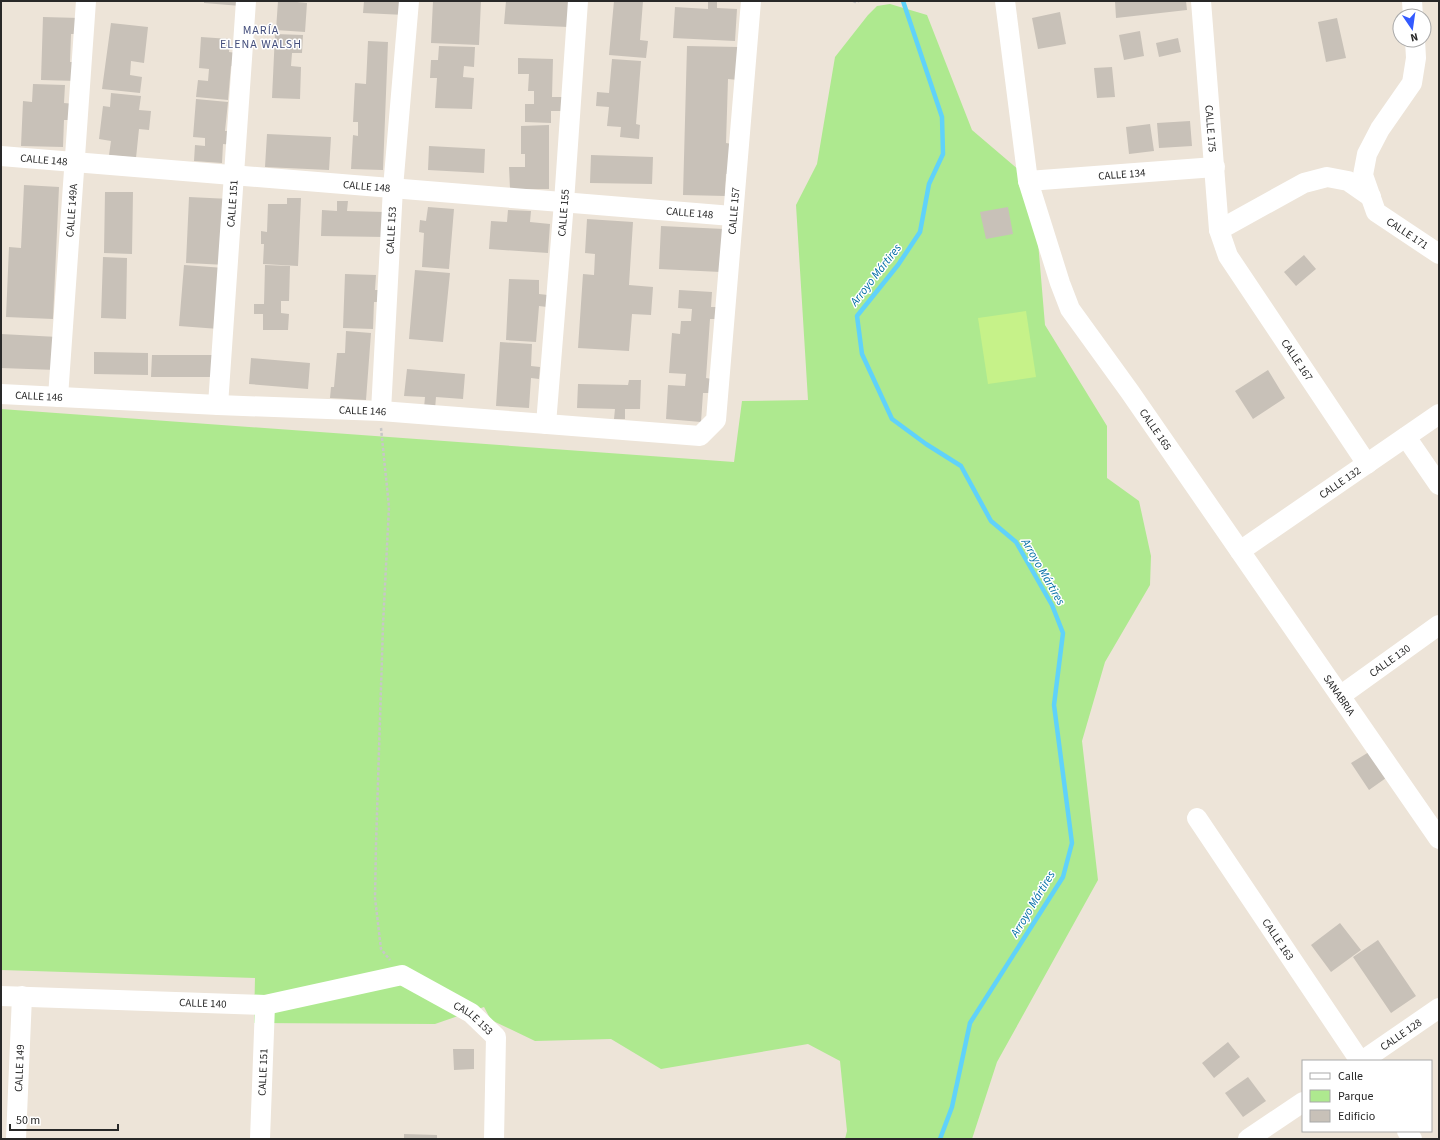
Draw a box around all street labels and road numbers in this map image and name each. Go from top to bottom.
street label: CALLE 175 [1202,104,1220,153]
street label: CALLE 148 [20,150,69,169]
street label: CALLE 134 [1098,165,1146,183]
street label: CALLE 148 [343,177,392,195]
street label: CALLE 151 [223,179,241,228]
street label: CALLE 149A [62,183,81,238]
street label: CALLE 157 [724,186,743,235]
street label: CALLE 155 [554,189,572,237]
street label: CALLE 148 [665,203,714,222]
street label: CALLE 153 [382,206,399,254]
street label: CALLE 171 [1384,214,1431,252]
street label: CALLE 167 [1278,336,1317,384]
street label: CALLE 146 [15,387,64,405]
street label: CALLE 146 [339,402,387,419]
street label: CALLE 165 [1136,406,1175,453]
street label: CALLE 132 [1316,463,1363,502]
street label: CALLE 130 [1366,641,1413,680]
street label: SANABRIA [1320,672,1359,718]
street label: CALLE 163 [1259,915,1298,963]
street label: CALLE 140 [179,995,227,1011]
street label: CALLE 153 [451,997,497,1038]
street label: CALLE 128 [1377,1014,1425,1054]
street label: CALLE 149 [10,1044,27,1092]
street label: CALLE 151 [254,1048,271,1096]

